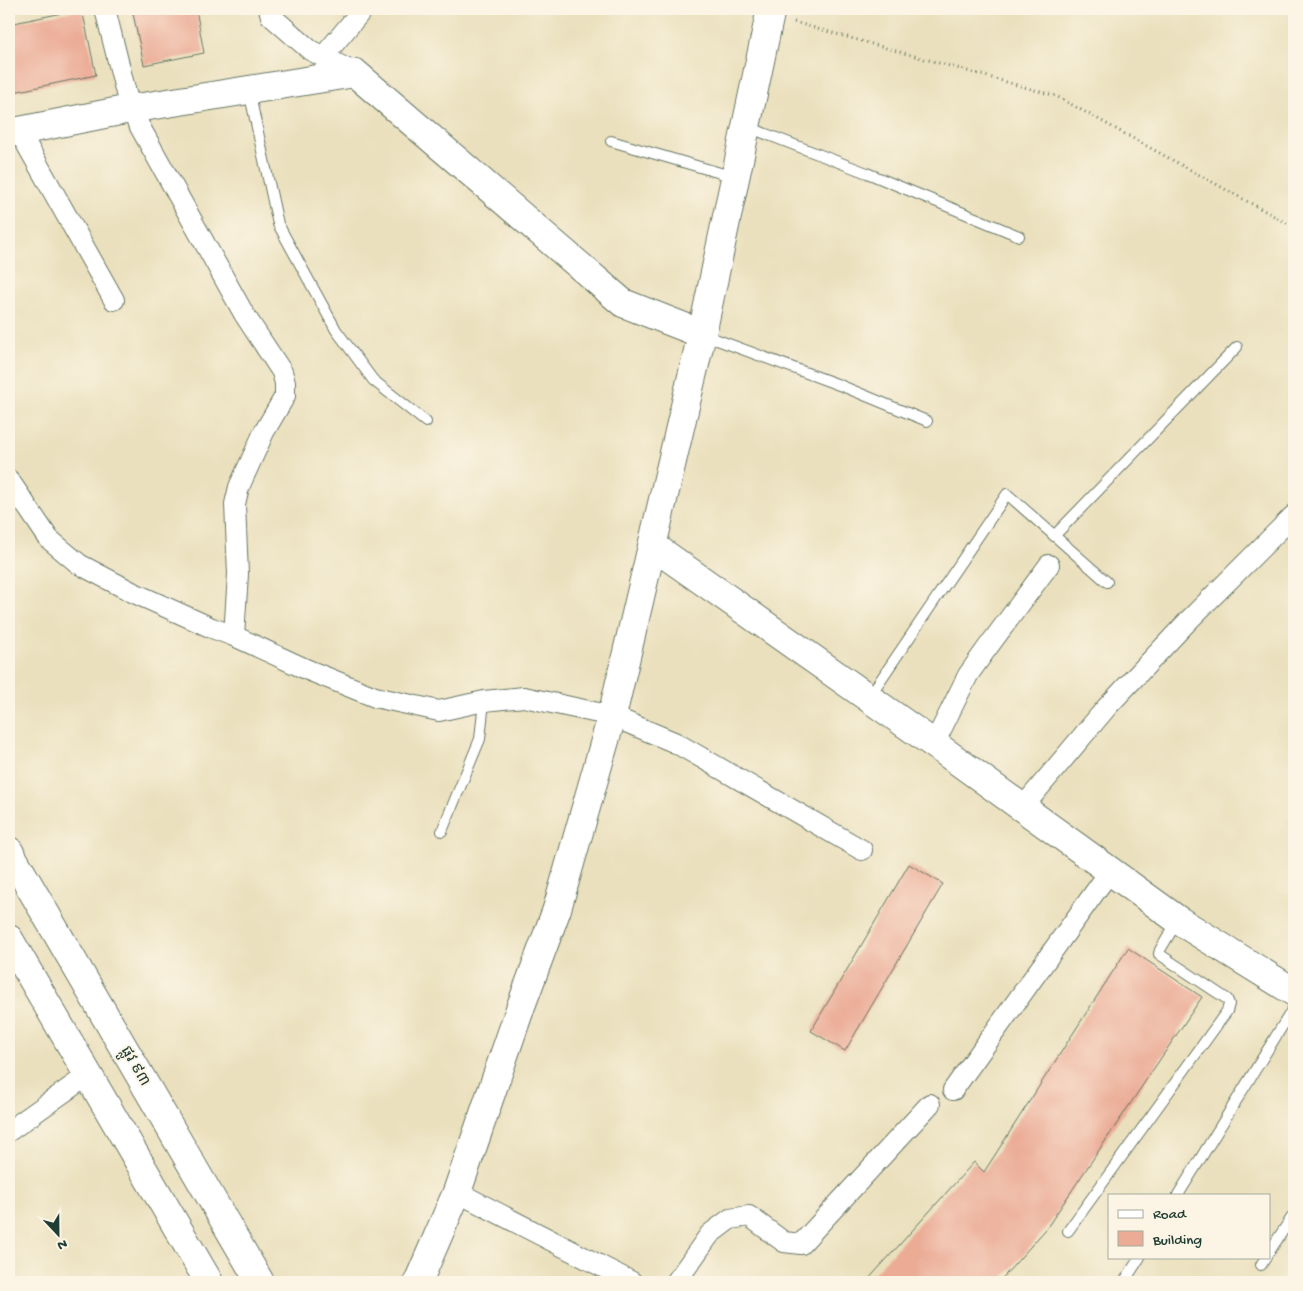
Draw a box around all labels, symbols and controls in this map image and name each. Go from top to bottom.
street label: ផ្លូវ ៩៣ [113,1043,154,1091]
legend [1108,1194,1270,1258]
text: Road [1153,1206,1187,1224]
north arrow [32,1208,82,1258]
text: Building [1152,1232,1202,1250]
text: N [55,1234,69,1253]

